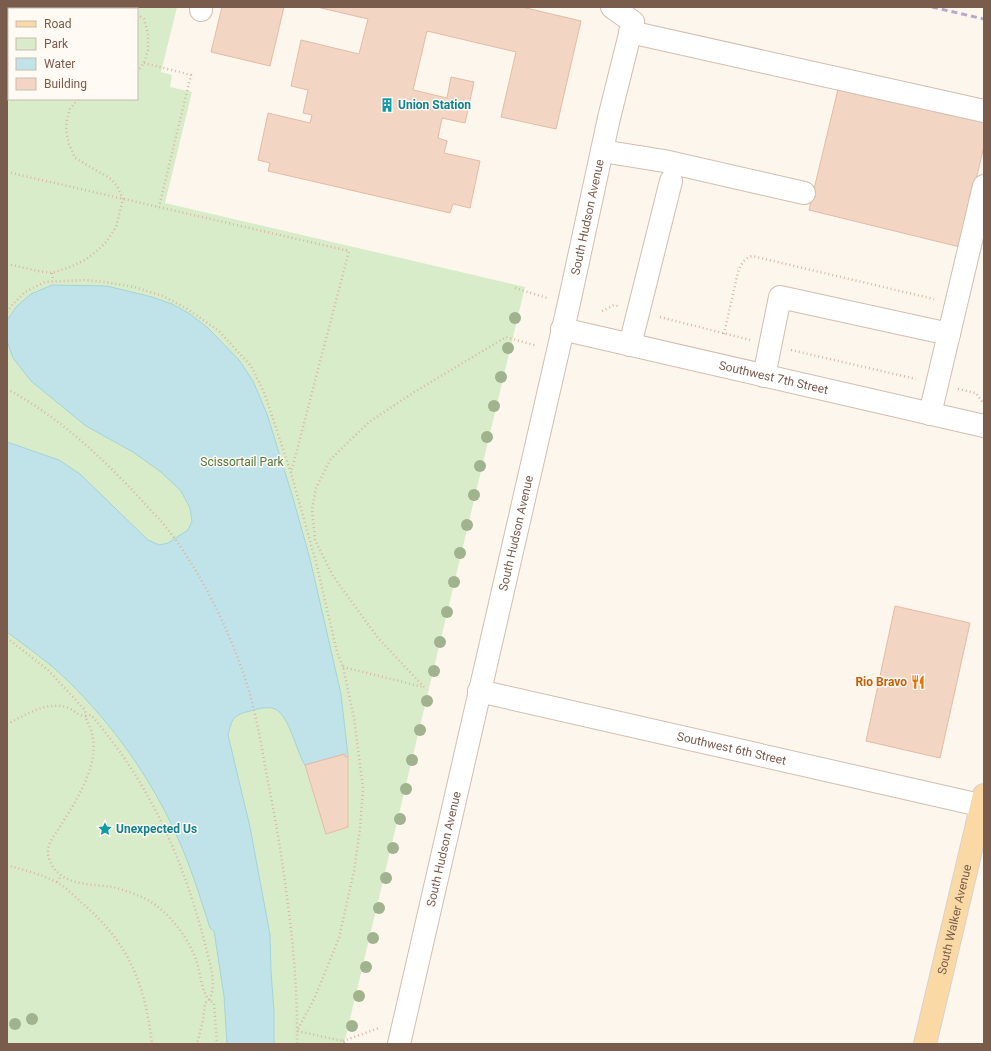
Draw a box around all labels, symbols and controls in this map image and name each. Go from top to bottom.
legend [8,8,138,100]
text: Road [44,17,72,31]
text: Park [44,37,69,51]
text: Water [44,57,75,71]
text: Building [44,77,87,91]
building icon: Union Station [379,97,395,113]
place label: Union Station [398,98,471,112]
street label: South Hudson Avenue [568,158,607,276]
street label: Southwest 7th Street [718,358,830,397]
park label: Scissortail Park [200,455,285,469]
street label: South Hudson Avenue [496,474,536,592]
restaurant icon: Rio Bravo [910,674,926,690]
place label: Rio Bravo [855,675,907,689]
street label: Southwest 6th Street [676,729,788,768]
street label: South Hudson Avenue [424,790,464,908]
place icon: Unexpected Us [97,821,113,837]
place label: Unexpected Us [116,822,197,836]
street label: South Walker Avenue [935,863,974,976]

